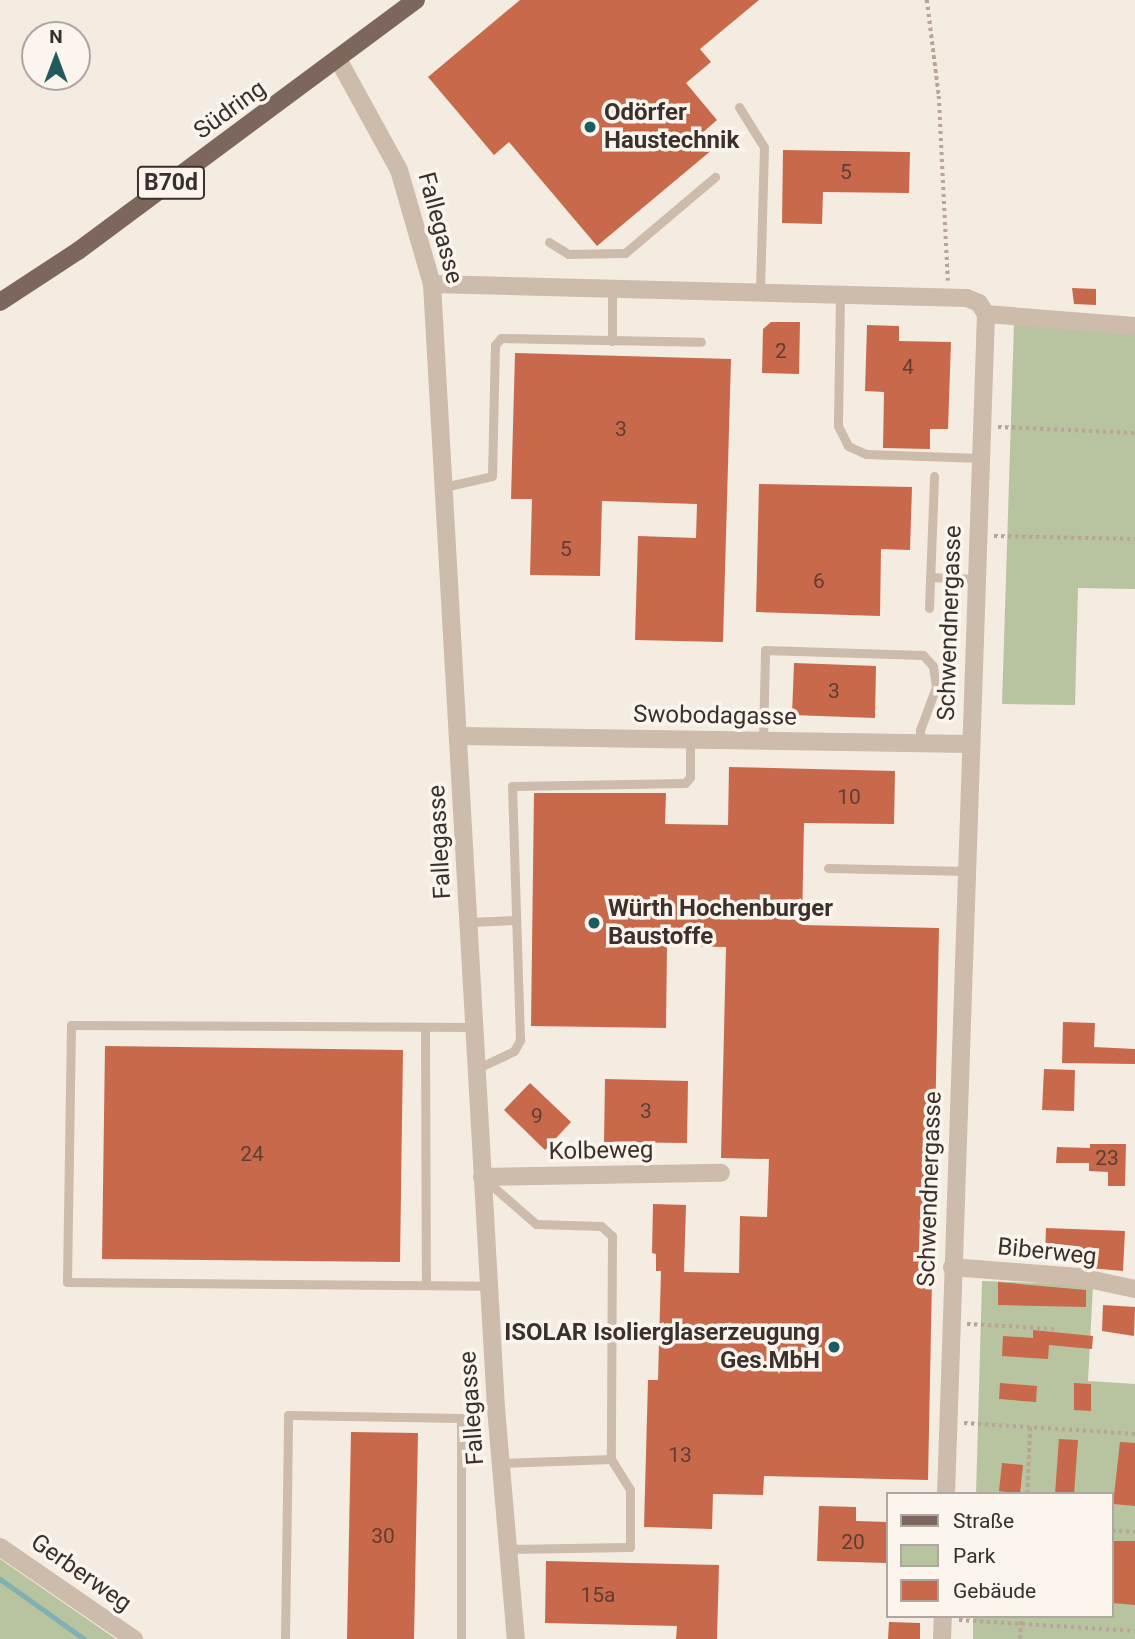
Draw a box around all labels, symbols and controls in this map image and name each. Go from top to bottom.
north arrow [21,21,91,91]
text: N [49,25,63,48]
street label: Südring [188,74,272,146]
place label: Odörfer Haustechnik [604,99,739,155]
marker: Odörfer Haustechnik [582,119,598,135]
house number: 5 [840,159,852,185]
road number: B70d [136,164,206,202]
street label: Fallegasse [411,169,469,287]
house number: 2 [775,338,787,364]
house number: 4 [902,354,914,380]
house number: 3 [615,416,627,442]
street label: Schwendnergasse [932,525,968,721]
house number: 5 [560,536,572,562]
house number: 6 [813,568,825,594]
house number: 3 [828,678,840,704]
street label: Swobodagasse [633,700,797,732]
street label: Fallegasse [423,784,457,900]
house number: 10 [837,784,861,810]
place label: Würth Hochenburger Baustoffe [608,895,833,951]
marker: Würth Hochenburger Baustoffe [586,915,602,931]
street label: Schwendnergasse [912,1091,948,1287]
house number: 3 [640,1098,652,1124]
house number: 9 [531,1103,543,1129]
street label: Kolbeweg [548,1136,654,1166]
house number: 24 [240,1141,264,1167]
house number: 23 [1095,1145,1119,1171]
street label: Biberweg [996,1232,1098,1272]
place label: ISOLAR Isolierglaserzeugung Ges.MbH [504,1319,820,1375]
marker: ISOLAR Isolierglaserzeugung Ges.MbH [826,1339,842,1355]
street label: Fallegasse [454,1350,490,1466]
house number: 13 [668,1442,692,1468]
legend [886,1492,1114,1618]
text: Straße [953,1509,1014,1533]
house number: 30 [371,1523,395,1549]
street label: Gerberweg [25,1528,137,1618]
house number: 20 [841,1529,865,1555]
text: Park [953,1544,995,1568]
text: Gebäude [953,1579,1036,1603]
house number: 15a [580,1582,616,1608]

